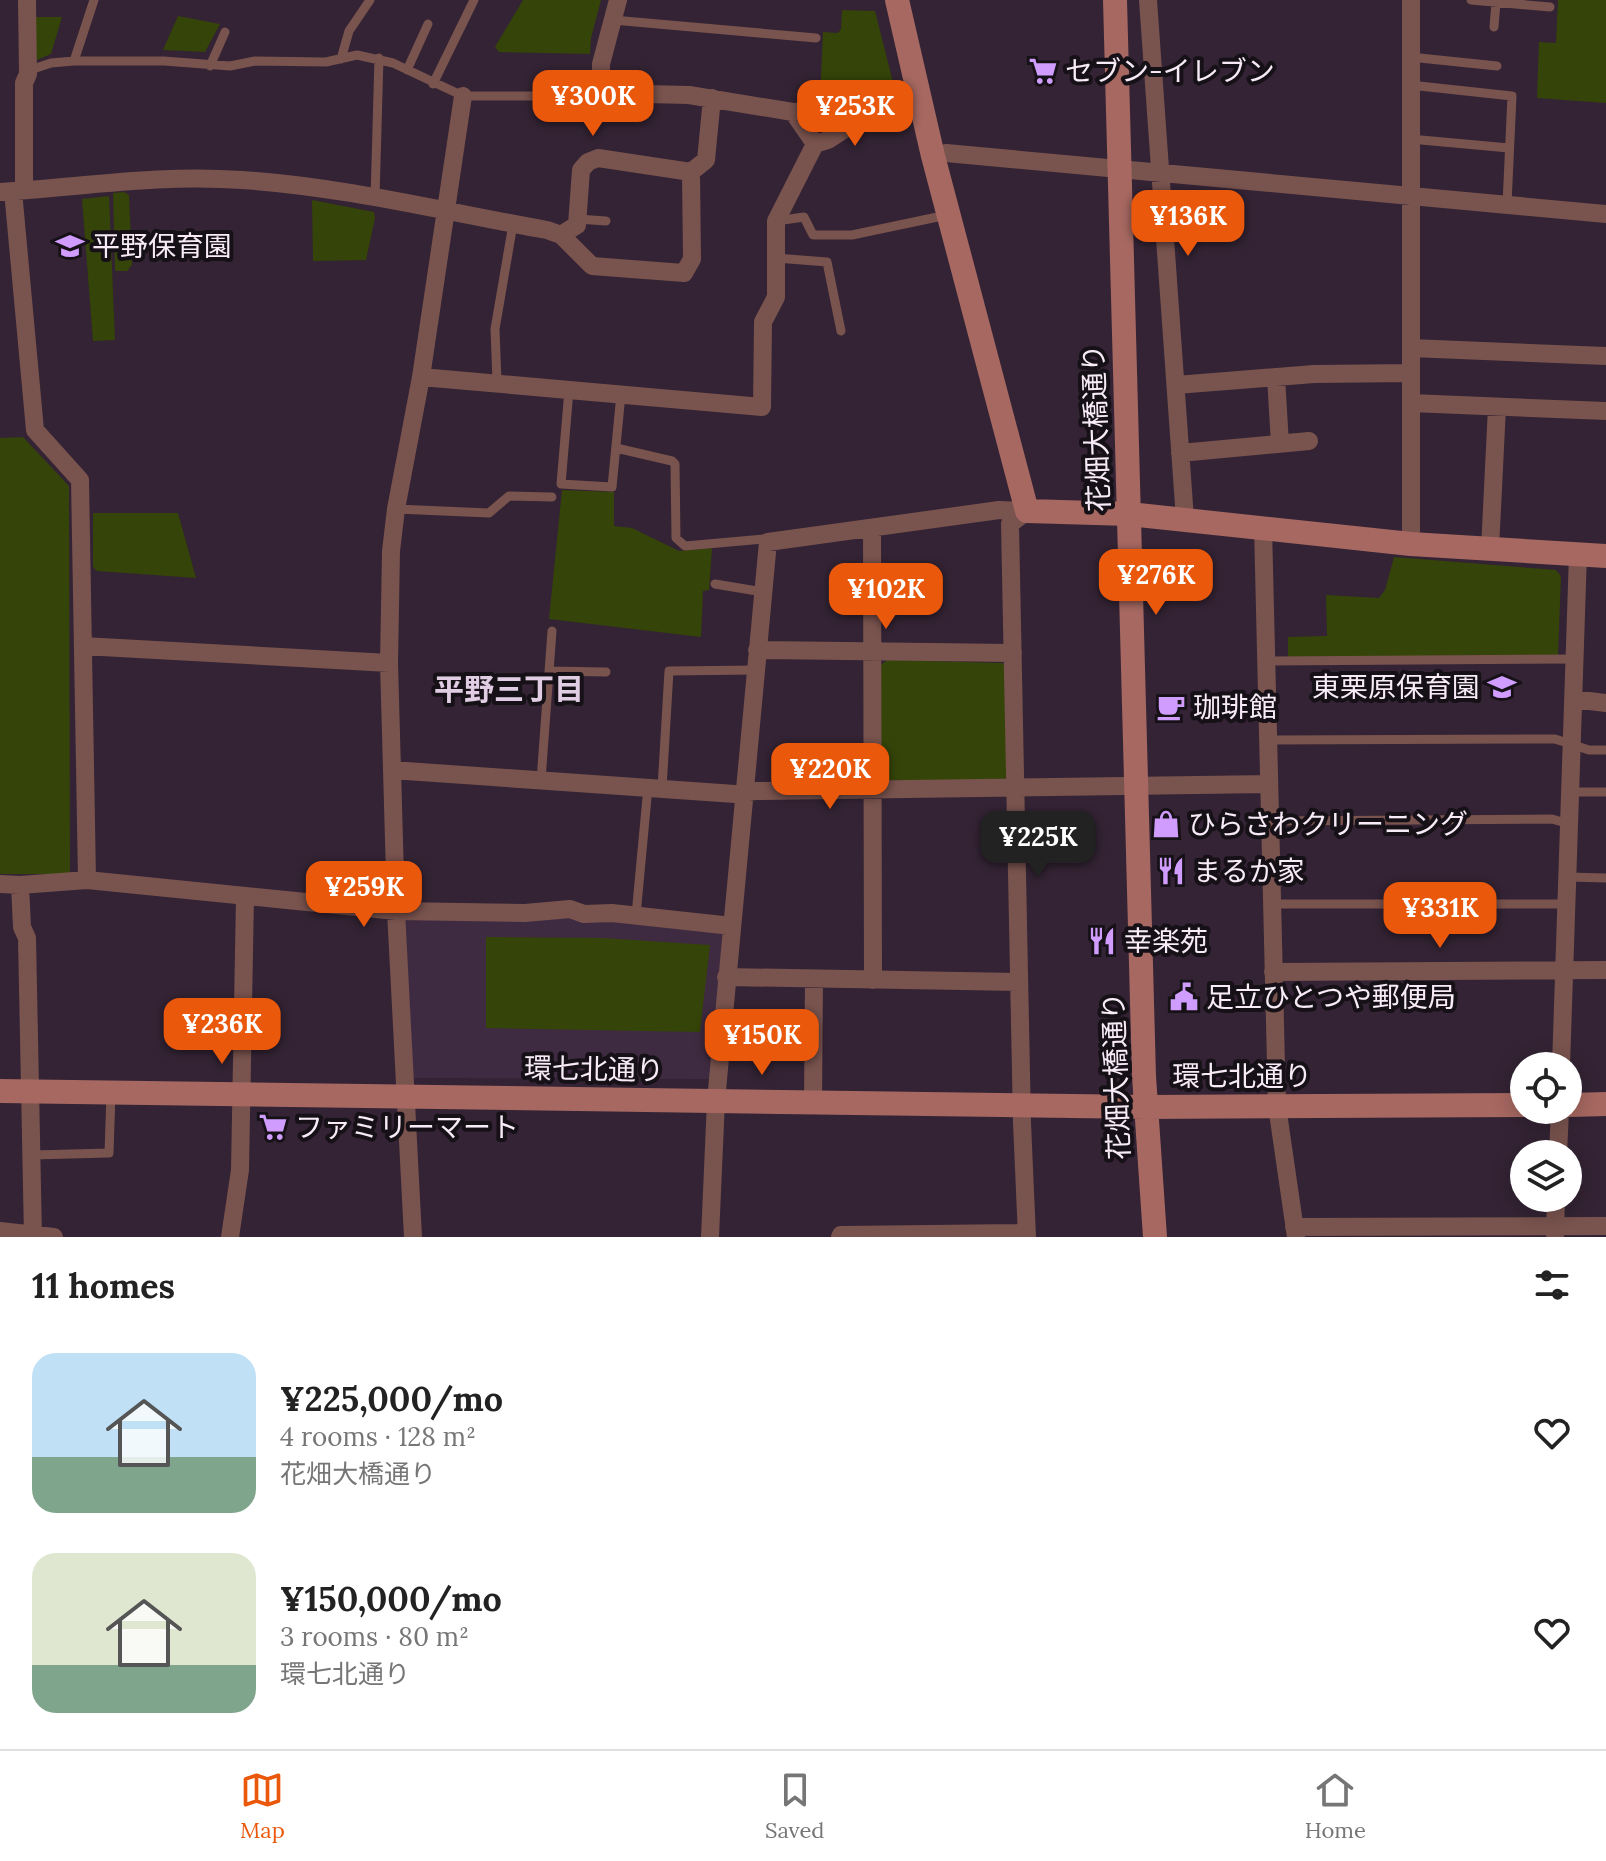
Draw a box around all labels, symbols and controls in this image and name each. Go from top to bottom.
place label: セブン-イレブン [1065,53,1275,89]
supermarket icon: セブン-イレブン [1028,56,1058,86]
pin: ¥300K [537,70,649,138]
text: ¥300K [551,79,635,112]
pin: ¥253K [799,80,911,148]
text: ¥253K [815,89,895,122]
pin: ¥136K [1132,190,1244,258]
text: ¥136K [1149,199,1227,232]
place label: 平野保育園 [92,228,232,264]
school or university icon: 平野保育園 [55,231,85,261]
street label: 花畑大橋通り [1075,343,1117,513]
pin: ¥276K [1100,549,1212,617]
text: ¥276K [1117,558,1195,591]
pin: ¥102K [830,563,942,631]
text: ¥102K [847,572,925,605]
place label: 東栗原保育園 [1312,669,1480,705]
district label: 平野三丁目 [434,670,584,708]
school or university icon: 東栗原保育園 [1487,672,1517,702]
place label: 珈琲館 [1193,689,1277,725]
cafe icon: 珈琲館 [1156,692,1186,722]
pin: ¥220K [774,743,886,811]
text: ¥220K [789,752,871,785]
place label: ひらさわクリーニング [1188,806,1468,842]
shop icon: ひらさわクリーニング [1151,809,1181,839]
pin: ¥225K [982,811,1094,879]
text: ¥225K [998,820,1078,853]
place label: まるか家 [1193,853,1305,889]
restaurant icon: まるか家 [1156,856,1186,886]
pin: ¥259K [308,861,420,929]
text: ¥259K [324,870,404,903]
pin: ¥331K [1384,882,1496,950]
text: ¥331K [1402,891,1478,924]
place label: 幸楽苑 [1124,923,1208,959]
restaurant icon: 幸楽苑 [1087,926,1117,956]
place label: 足立ひとつや郵便局 [1206,979,1456,1015]
public building icon: 足立ひとつや郵便局 [1169,982,1199,1012]
street label: 花畑大橋通り [1095,991,1137,1161]
pin: ¥236K [166,998,278,1066]
text: ¥236K [182,1007,262,1040]
pin: ¥150K [706,1009,818,1077]
text: ¥150K [723,1018,801,1051]
street label: 環七北通り [524,1050,664,1088]
map controls [1510,1052,1582,1212]
button: locate [1510,1052,1582,1124]
street label: 環七北通り [1172,1058,1312,1094]
place label: ファミリーマート [295,1109,519,1145]
supermarket icon: ファミリーマート [258,1112,288,1142]
button: layers [1510,1140,1582,1212]
icon: filters [1530,1263,1574,1307]
text: 11 homes [32,1264,175,1307]
text: ¥225,000/mo [280,1377,503,1420]
icon: home [96,1385,192,1481]
icon: heart [1530,1411,1574,1455]
text: 4 rooms · 128 m² [280,1420,476,1453]
text: 花畑大橋通り [280,1457,436,1490]
text: ¥150,000/mo [280,1577,502,1620]
icon: home [96,1585,192,1681]
icon: heart [1530,1611,1574,1655]
text: 3 rooms · 80 m² [280,1620,469,1653]
text: 環七北通り [280,1657,410,1690]
tab: Map [240,1768,285,1844]
tab: Saved [765,1768,825,1844]
tab: Home [1305,1768,1366,1844]

